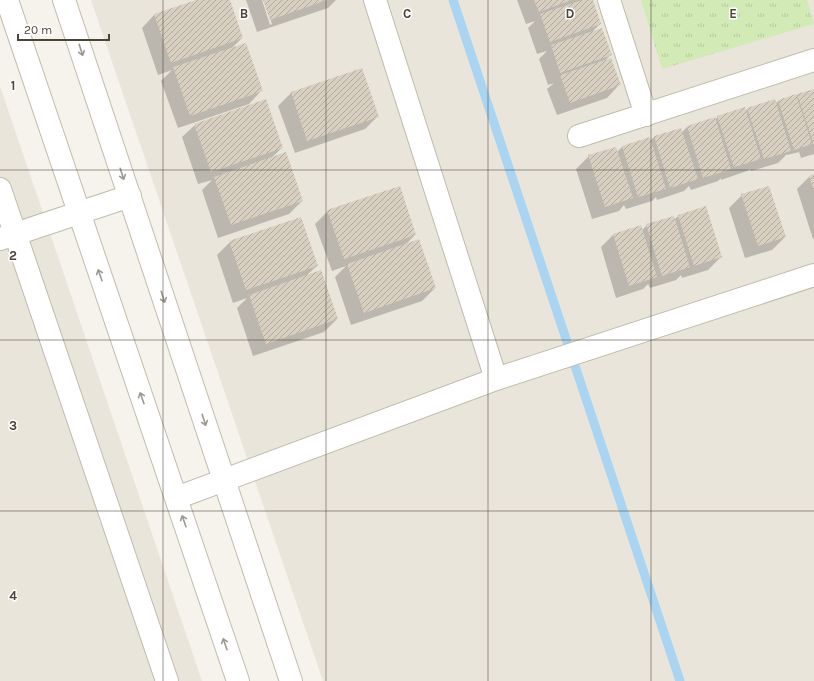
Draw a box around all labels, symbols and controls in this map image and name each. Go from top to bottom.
text: B [240,6,248,21]
text: C [403,6,411,21]
text: D [566,6,575,21]
text: E [729,6,737,21]
scale bar [18,16,109,42]
text: 20 m [24,23,52,37]
one-way arrow [78,44,85,57]
text: 1 [11,78,15,93]
one-way arrow [119,167,126,180]
text: 2 [9,248,17,263]
one-way arrow [96,269,104,281]
one-way arrow [160,290,167,303]
one-way arrow [138,391,145,404]
one-way arrow [201,414,208,427]
text: 3 [9,418,17,433]
one-way arrow [180,515,187,528]
text: 4 [9,588,17,603]
one-way arrow [221,638,229,650]

